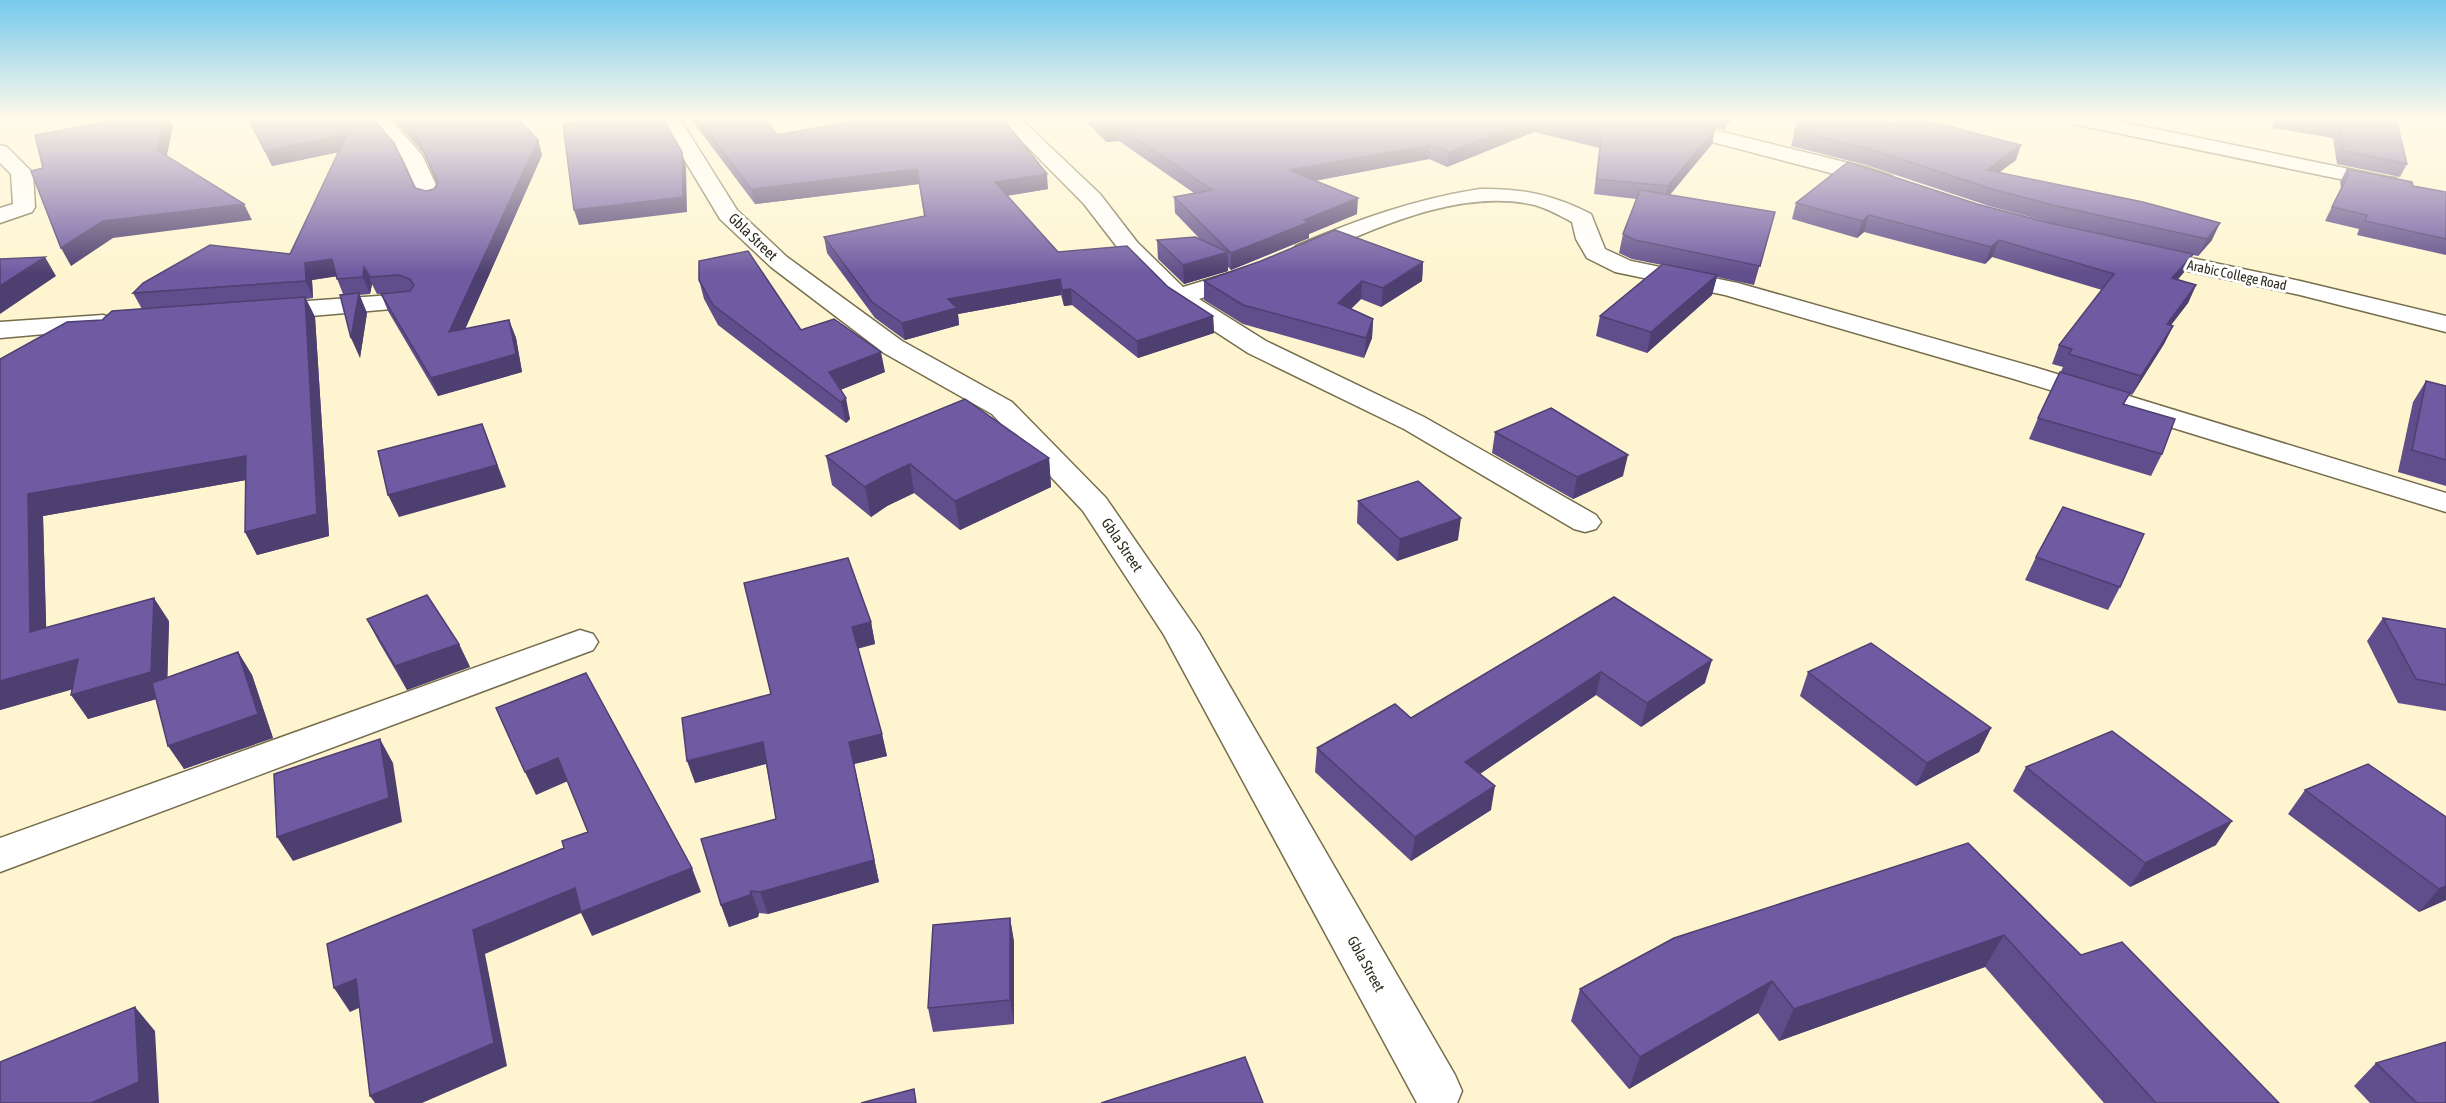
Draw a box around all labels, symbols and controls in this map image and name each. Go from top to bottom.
street label: Gbla Street [726,209,781,264]
street label: Arabic College Road [2186,257,2288,293]
street label: Gbla Street [1098,515,1147,575]
street label: Gbla Street [1344,933,1389,995]

